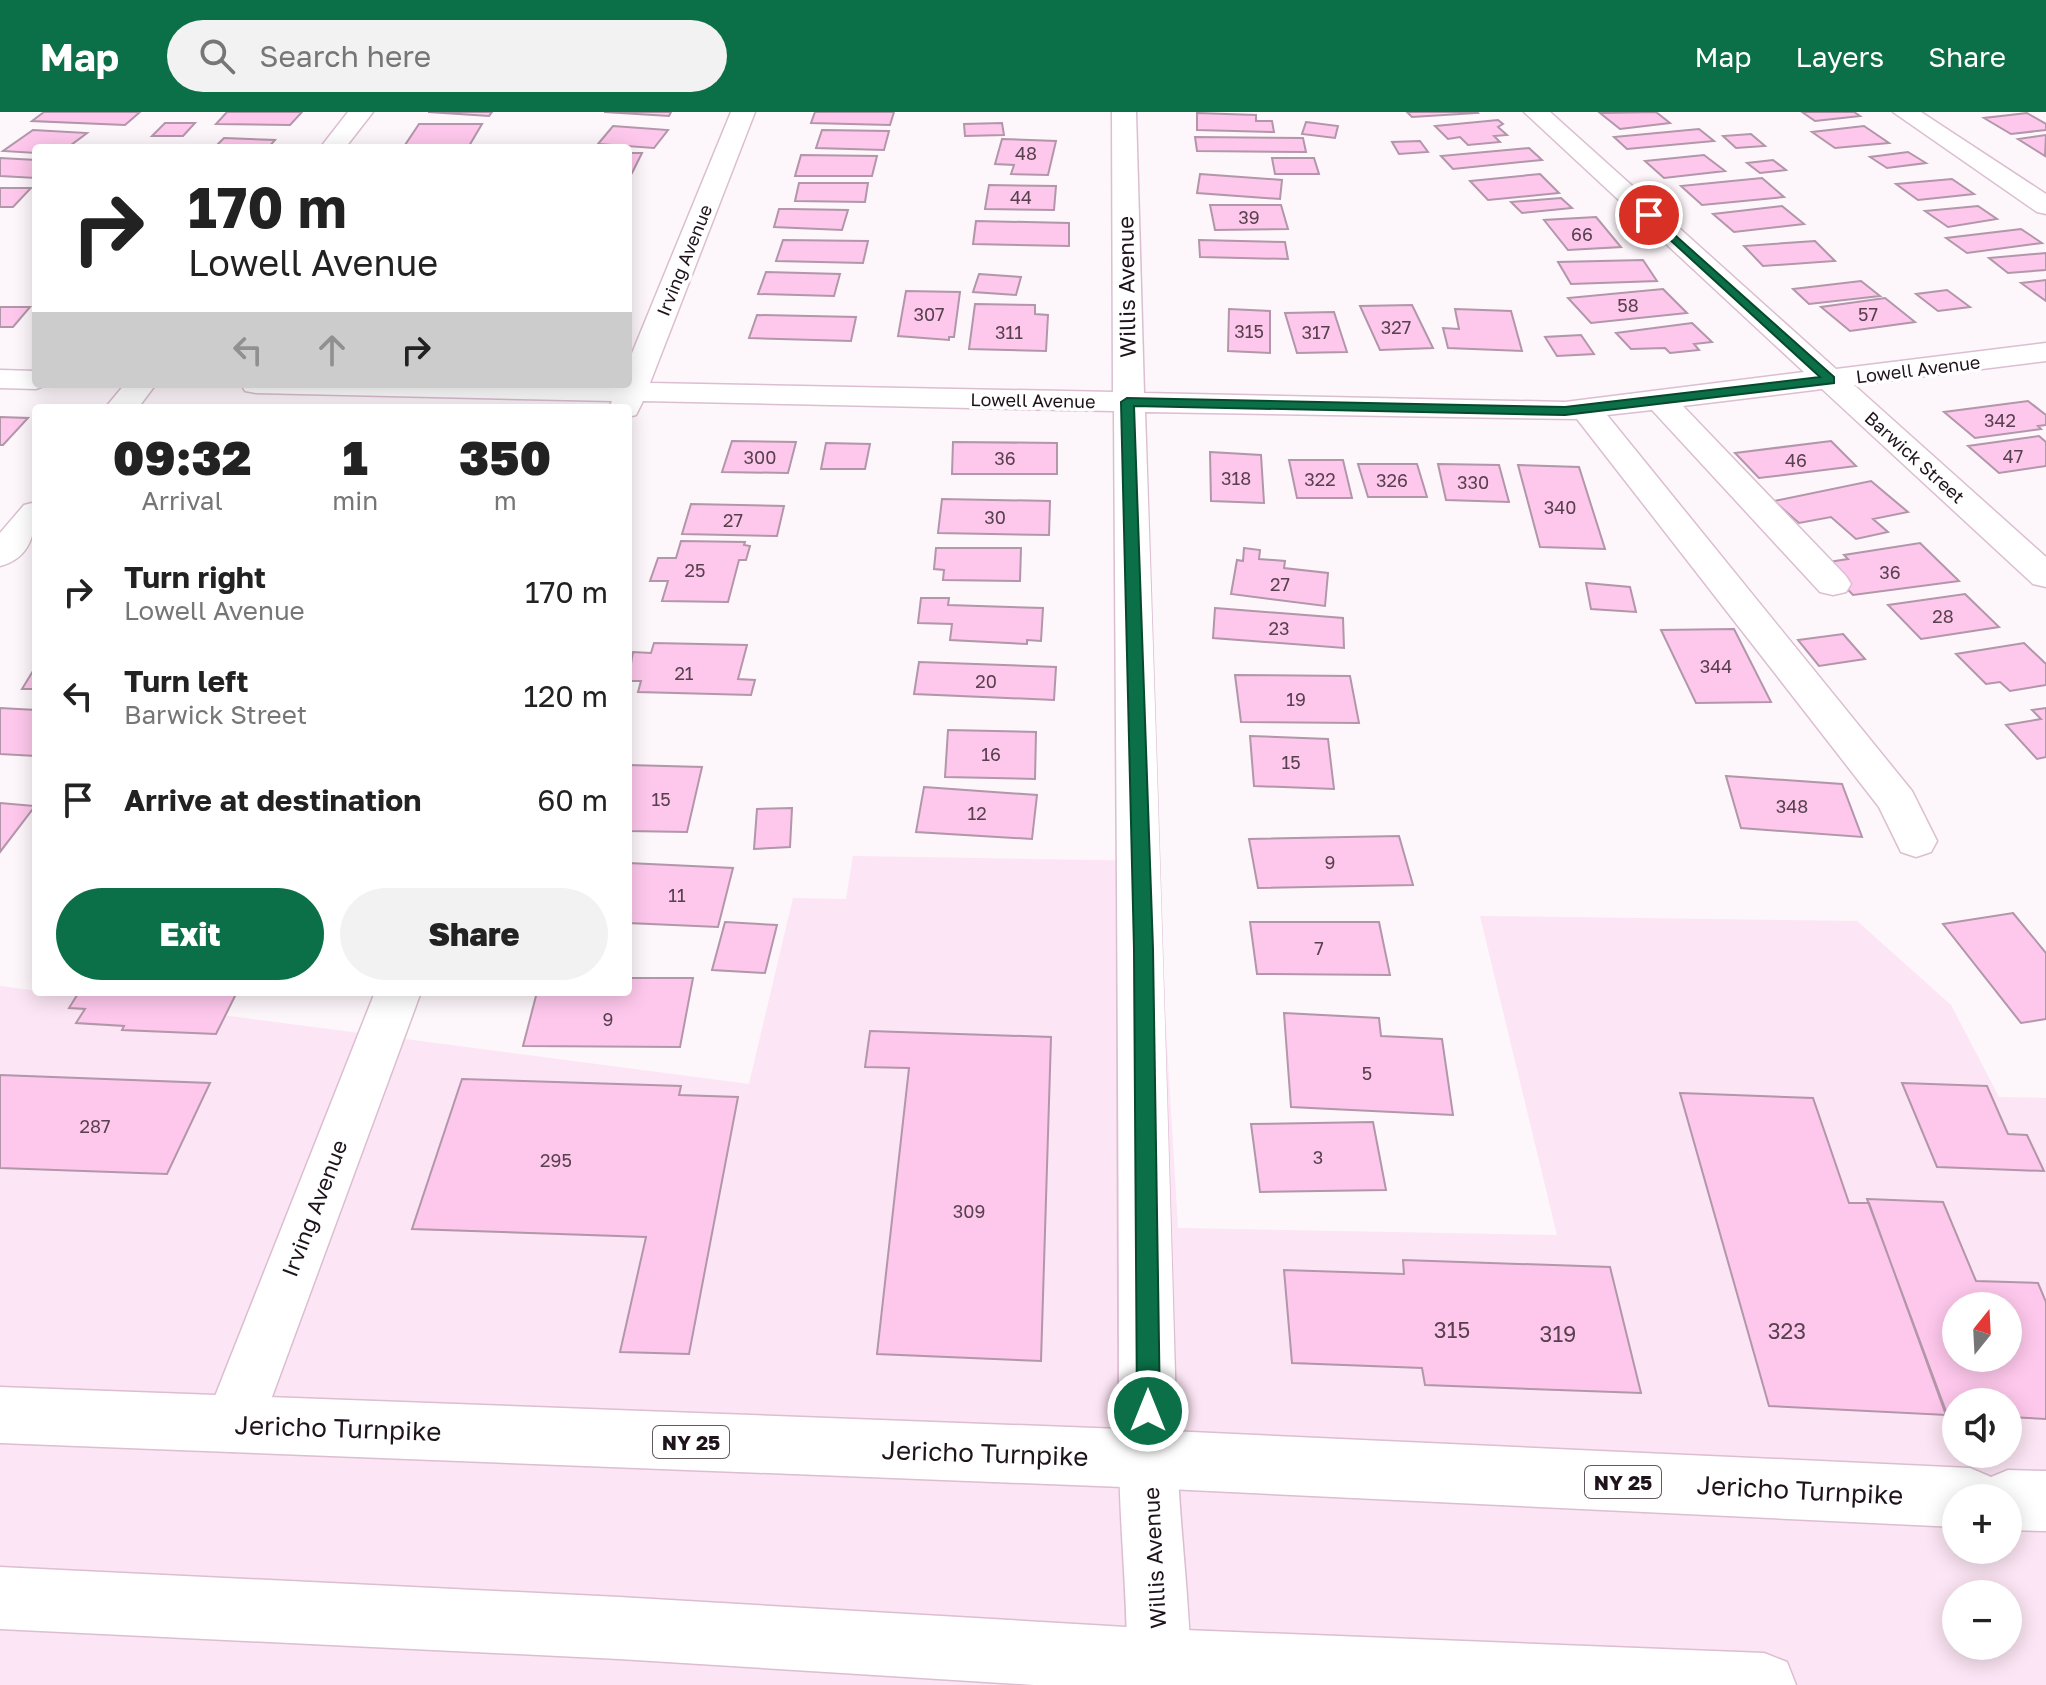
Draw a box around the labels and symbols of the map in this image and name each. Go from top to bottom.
house number: 48 [1015,142,1037,164]
pin [1615,181,1683,249]
house number: 44 [1010,186,1032,208]
street label: Irving Avenue [652,201,716,319]
house number: 39 [1238,206,1260,228]
street label: Willis Avenue [1111,216,1141,358]
house number: 66 [1571,223,1593,245]
house number: 58 [1617,294,1639,316]
house number: 307 [913,303,945,325]
house number: 57 [1858,303,1878,325]
house number: 327 [1381,316,1411,338]
house number: 315 [1234,320,1264,342]
house number: 311 [995,321,1023,343]
house number: 317 [1302,321,1330,343]
street label: Lowell Avenue [1855,350,1981,388]
street label: Lowell Avenue [970,388,1096,412]
street label: Barwick Street [1861,406,1969,508]
house number: 342 [1984,409,2016,431]
house number: 47 [2003,445,2023,467]
house number: 300 [744,446,776,468]
house number: 36 [994,447,1016,469]
house number: 46 [1785,449,1807,471]
house number: 318 [1221,467,1251,489]
house number: 322 [1304,468,1336,490]
house number: 326 [1376,469,1408,491]
house number: 330 [1457,471,1489,493]
house number: 340 [1544,496,1576,518]
house number: 30 [984,506,1006,528]
house number: 27 [723,509,743,531]
house number: 25 [685,559,705,581]
house number: 36 [1879,561,1901,583]
house number: 27 [1270,573,1290,595]
house number: 28 [1932,605,1954,627]
house number: 23 [1269,617,1289,639]
house number: 344 [1700,655,1732,677]
house number: 21 [674,662,694,684]
house number: 20 [975,670,997,692]
house number: 19 [1286,688,1306,710]
house number: 16 [981,743,1001,765]
house number: 15 [1281,751,1301,773]
house number: 15 [651,788,671,810]
house number: 348 [1776,795,1808,817]
house number: 12 [967,802,987,824]
house number: 9 [1325,851,1335,873]
house number: 11 [668,884,686,906]
house number: 7 [1314,937,1324,959]
house number: 9 [603,1008,613,1030]
house number: 5 [1362,1062,1372,1084]
house number: 287 [80,1115,110,1137]
street label: Irving Avenue [275,1136,353,1280]
house number: 3 [1313,1146,1323,1168]
house number: 295 [540,1149,572,1171]
house number: 309 [953,1200,985,1222]
north arrow [1942,1292,2022,1372]
house number: 315 [1434,1316,1470,1343]
house number: 323 [1768,1317,1806,1344]
house number: 319 [1540,1320,1576,1347]
position arrow [1106,1369,1190,1453]
street label: Jericho Turnpike [234,1409,442,1447]
road number: NY 25 [653,1426,729,1458]
street label: Jericho Turnpike [881,1434,1089,1472]
road number: NY 25 [1585,1466,1661,1498]
street label: Jericho Turnpike [1696,1469,1904,1511]
street label: Willis Avenue [1137,1486,1171,1630]

